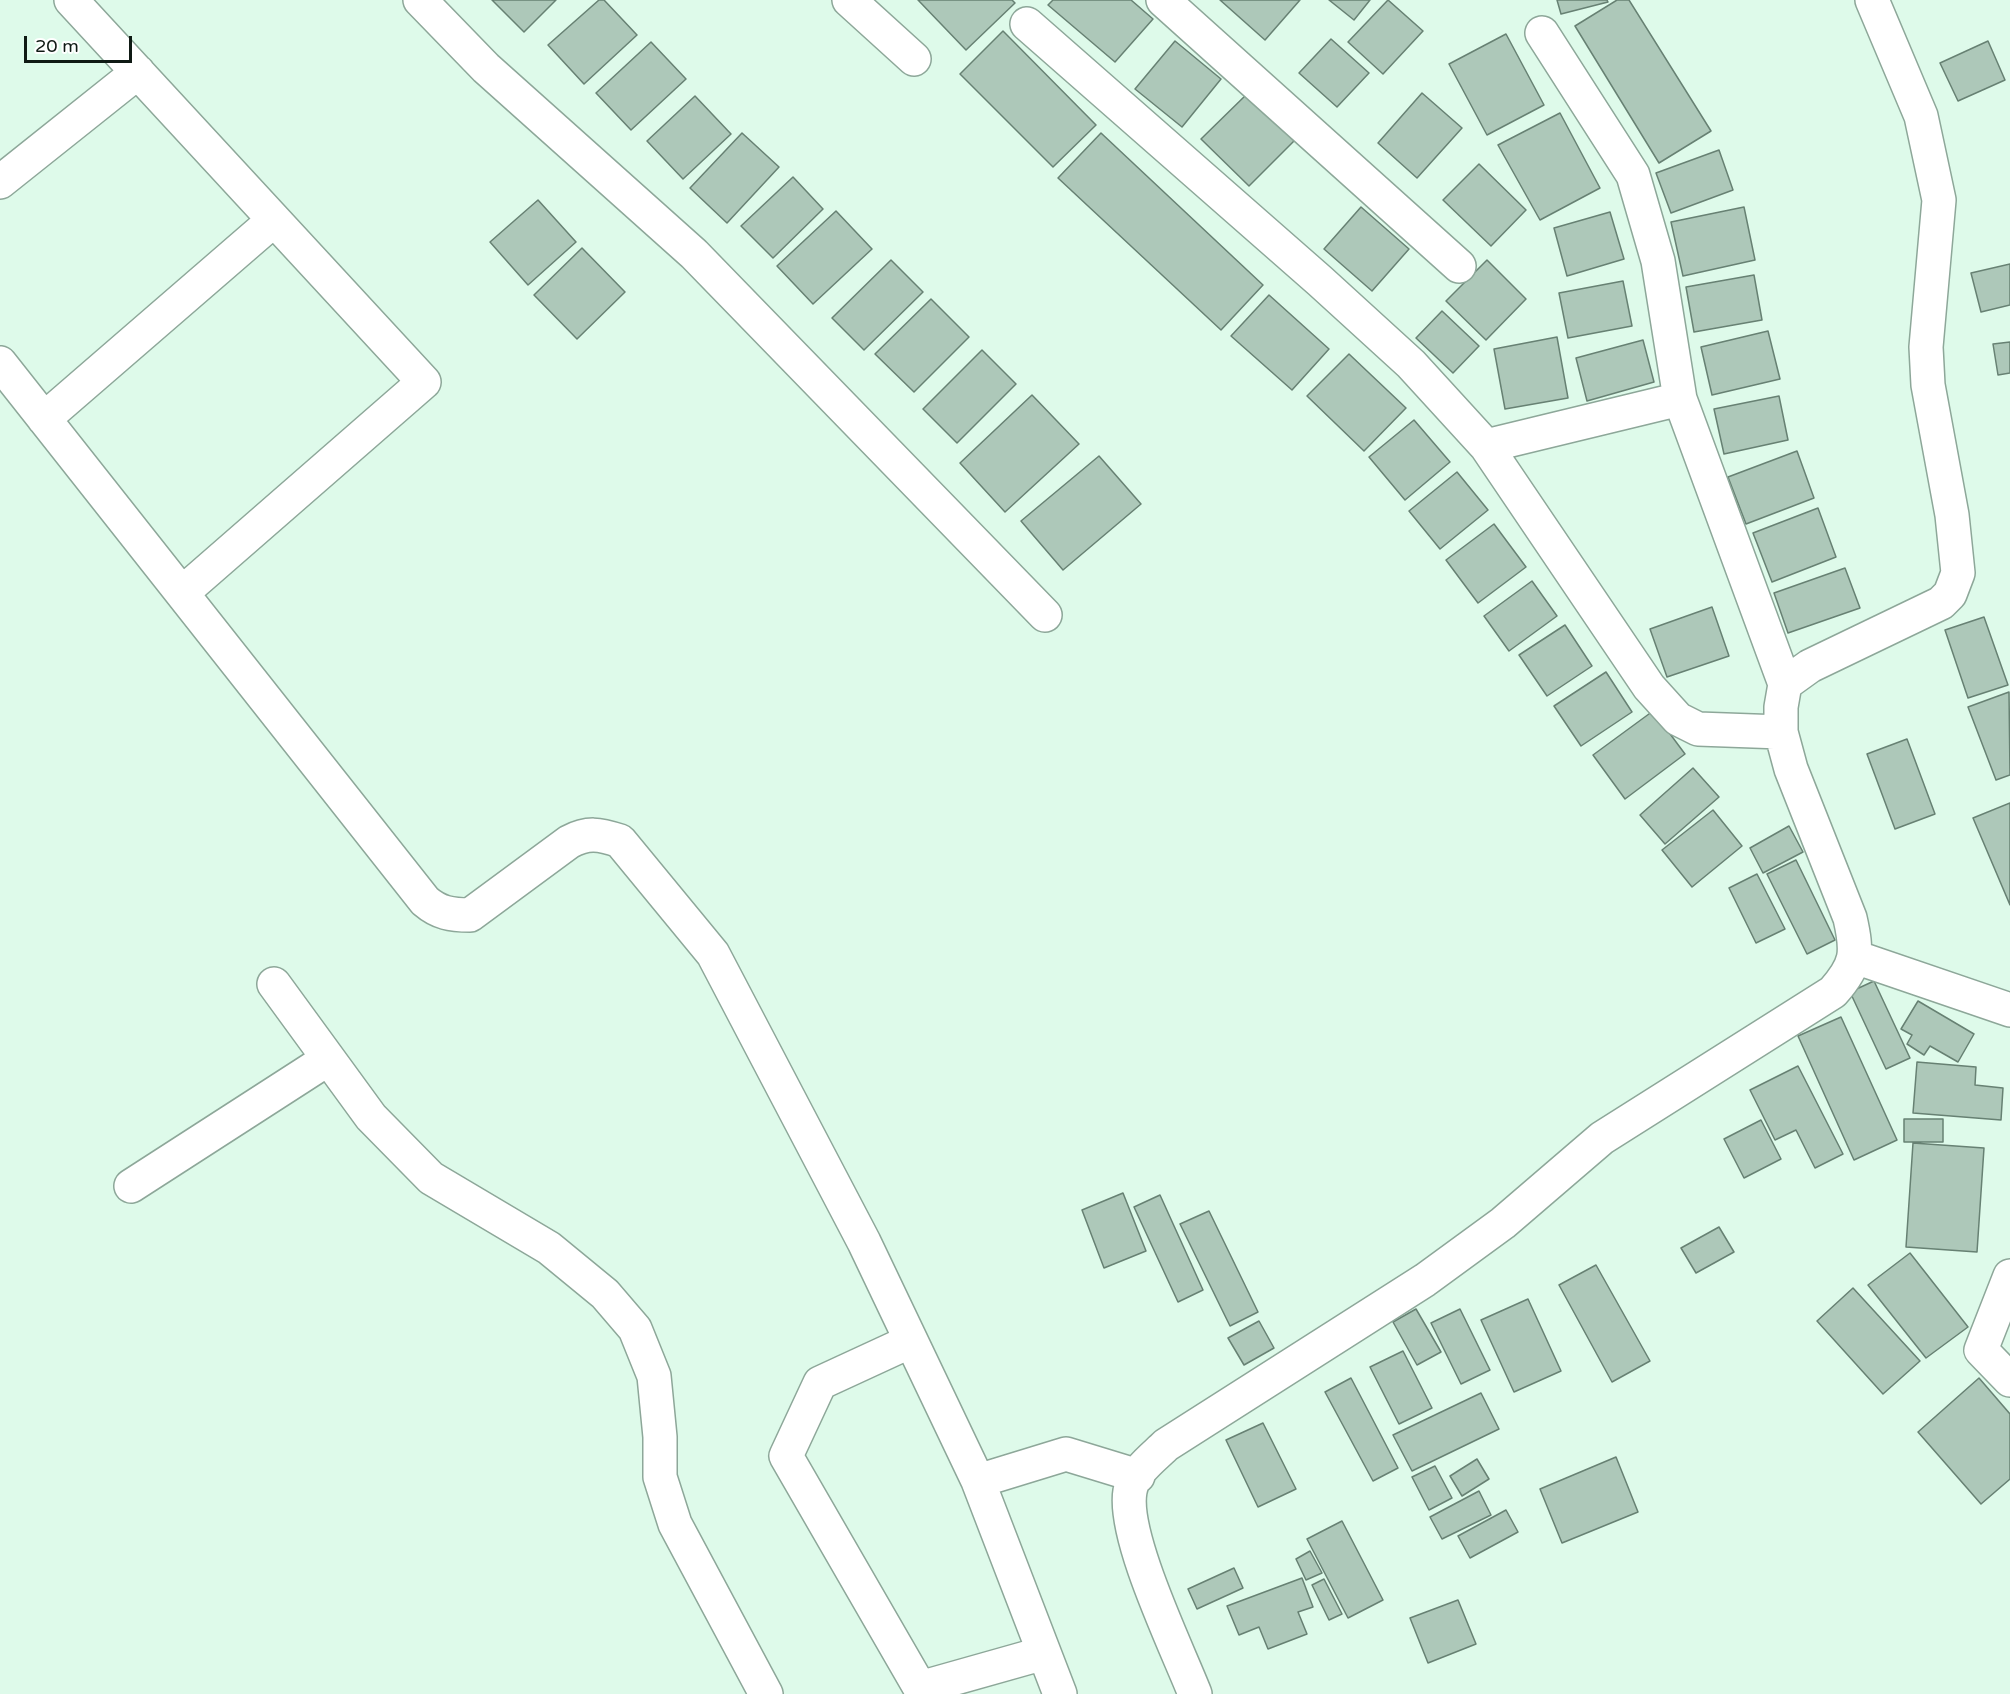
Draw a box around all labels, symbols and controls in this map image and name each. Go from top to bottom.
scale bar [27,24,135,62]
text: 20 m [35,35,79,57]

